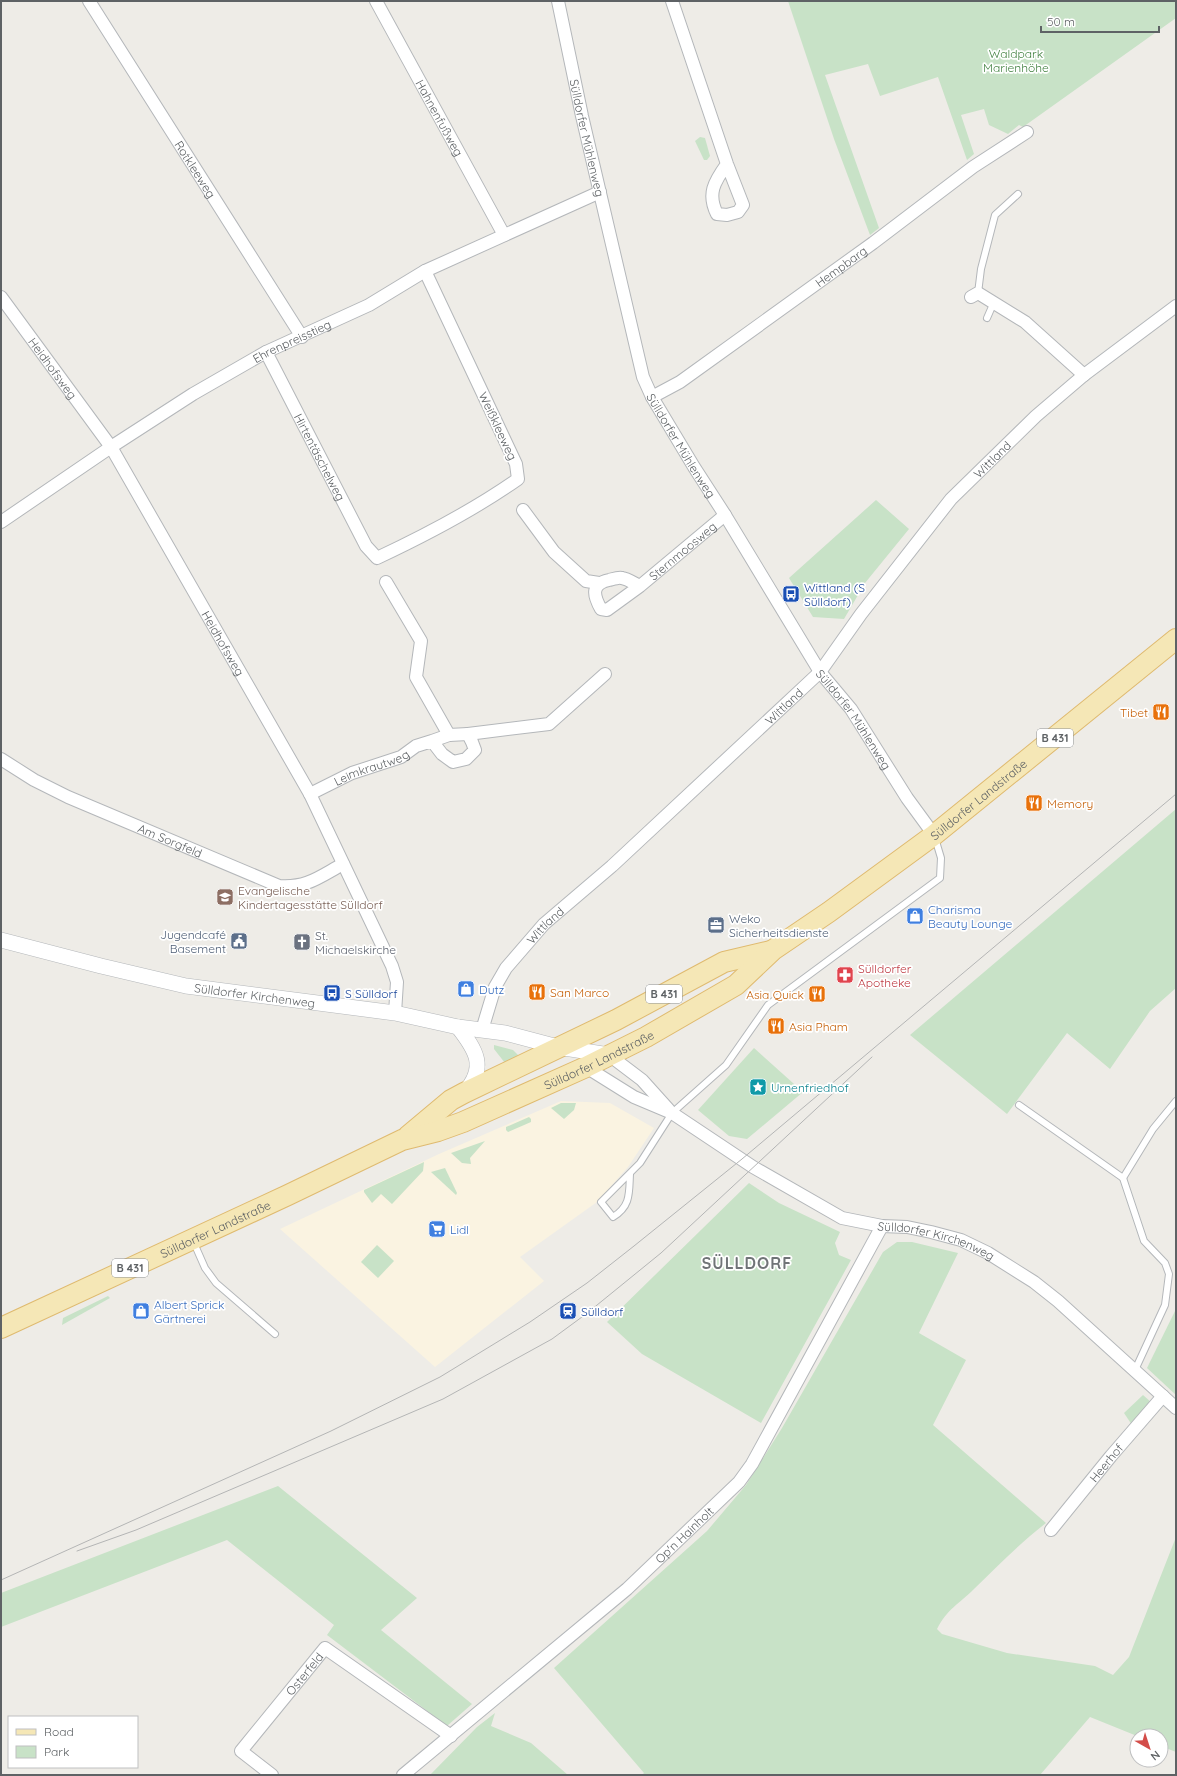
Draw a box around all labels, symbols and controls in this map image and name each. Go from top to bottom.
scale bar [1041,8,1159,34]
text: 50 m [1047,14,1075,29]
park label: Waldpark Marienhöhe [983,46,1049,75]
street label: Hahnenfußweg [413,77,467,159]
street label: Sülldorfer Mühlenweg [567,78,608,198]
street label: Rotkleeweg [172,138,219,201]
street label: Hempbarg [812,242,870,290]
street label: Ehrenpreisstieg [250,316,333,366]
street label: Heidhofsweg [26,334,81,402]
street label: Weißkleeweg [476,389,520,463]
street label: Sülldorfer Mühlenweg [644,391,719,500]
street label: Hirtentäschelweg [291,411,349,503]
street label: Wittland [970,437,1014,481]
street label: Sternmoosweg [645,518,719,583]
place label: Wittland (S Sülldorf) [804,580,865,609]
bus stop icon: Wittland (S Sülldorf) [781,584,801,604]
street label: Heidhofsweg [199,608,248,678]
street label: Sülldorfer Mühlenweg [813,666,895,772]
street label: Wittland [761,685,806,727]
restaurant icon: Tibet [1151,702,1171,722]
place label: Tibet [1120,705,1148,720]
road number: B 431 [1037,729,1073,747]
street label: Leimkrautweg [331,746,412,789]
street label: Sülldorfer Landstraße [927,755,1030,843]
restaurant icon: Memory [1024,793,1044,813]
place label: Memory [1047,796,1093,811]
street label: Am Sorgfeld [136,820,205,860]
place label: Evangelische Kindertagesstätte Sülldorf [238,883,383,912]
school or university icon: Evangelische Kindertagesstätte Sülldorf [215,887,235,907]
place label: Charisma Beauty Lounge [928,902,1012,931]
street label: Wittland [523,903,567,947]
shop icon: Charisma Beauty Lounge [905,906,925,926]
place label: Weko Sicherheitsdienste [729,911,829,940]
office icon: Weko Sicherheitsdienste [706,915,726,935]
place label: Jugendcafé Basement [160,927,226,956]
place label: St. Michaelskirche [315,928,396,957]
public building icon: Jugendcafé Basement [229,931,249,951]
church icon: St. Michaelskirche [292,932,312,952]
place label: Sülldorfer Apotheke [858,961,912,990]
pharmacy icon: Sülldorfer Apotheke [835,965,855,985]
shop icon: Dutz [456,979,476,999]
street label: Sülldorfer Kirchenweg [193,980,316,1010]
place label: Dutz [479,982,505,997]
restaurant icon: San Marco [527,982,547,1002]
bus stop icon: S Sülldorf [322,983,342,1003]
restaurant icon: Asia Quick [807,984,827,1004]
place label: San Marco [550,985,609,1000]
road number: B 431 [646,985,682,1003]
place label: S Sülldorf [345,986,398,1001]
place label: Asia Quick [746,987,804,1002]
restaurant icon: Asia Pham [766,1016,786,1036]
place label: Asia Pham [789,1019,848,1034]
street label: Sülldorfer Landstraße [542,1027,657,1092]
place icon: Urnenfriedhof [748,1077,768,1097]
place label: Urnenfriedhof [771,1080,849,1095]
street label: Sülldorfer Landstraße [157,1197,273,1261]
street label: Sülldorfer Kirchenweg [876,1218,998,1263]
supermarket icon: Lidl [427,1219,447,1239]
place label: Lidl [450,1222,469,1237]
district label: SÜLLDORF [702,1253,792,1273]
road number: B 431 [112,1259,148,1277]
place label: Albert Sprick Gärtnerei [154,1297,224,1326]
shop icon: Albert Sprick Gärtnerei [131,1301,151,1321]
station icon: Sülldorf [558,1301,578,1321]
place label: Sülldorf [581,1304,624,1319]
street label: Heerhof [1086,1440,1127,1485]
street label: Op'n Hainholt [652,1503,716,1566]
street label: Osterfeld [282,1649,326,1698]
legend [8,1716,138,1768]
text: Road [44,1724,74,1739]
north arrow [1129,1728,1169,1768]
text: Park [44,1744,69,1759]
text: N [1148,1748,1163,1764]

